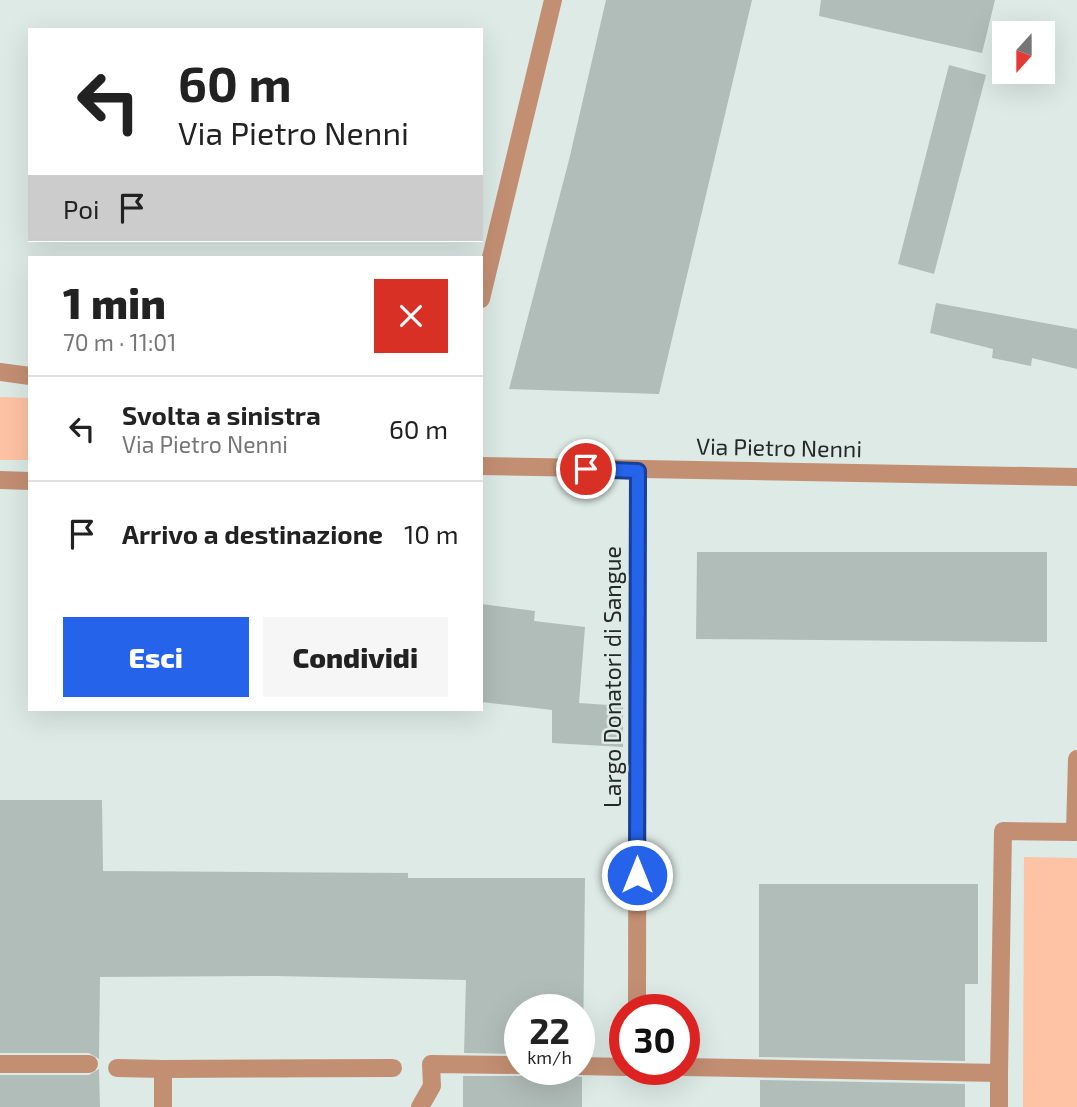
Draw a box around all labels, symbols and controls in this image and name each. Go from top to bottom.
north arrow [992,21,1055,84]
map controls [992,21,1055,84]
text: 60 m [178,53,292,112]
icon: left [63,56,154,147]
text: Via Pietro Nenni [178,113,409,151]
icon: arrive [113,189,151,227]
text: Poi [63,193,99,224]
text: 1 min [63,277,166,327]
button: close [374,279,448,353]
text: 70 m · 11:01 [63,328,176,356]
text: Svolta a sinistra [122,399,321,430]
icon: left [63,410,101,448]
text: 60 m [389,413,448,444]
text: Via Pietro Nenni [122,430,288,458]
street label: Via Pietro Nenni [696,432,862,462]
pin [556,439,616,499]
icon: arrive [567,450,605,488]
icon: arrive [63,515,101,553]
text: Arrivo a destinazione [122,518,383,549]
text: 10 m [404,518,459,549]
street label: Largo Donatori di Sangue [598,546,626,808]
button: Esci [63,617,249,697]
button: Condividi [263,617,448,697]
position arrow [600,838,674,912]
speed limit sign: 30 [609,994,700,1085]
text: 22 [529,1009,570,1051]
text: km/h [527,1046,572,1068]

